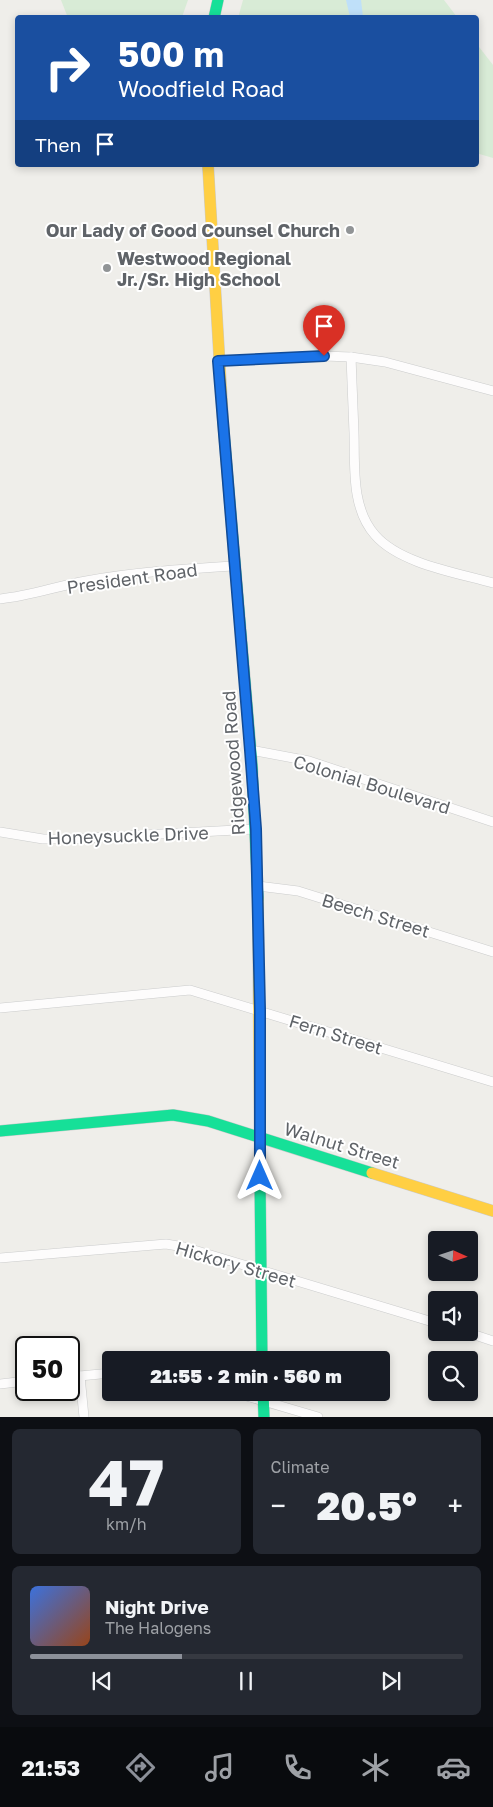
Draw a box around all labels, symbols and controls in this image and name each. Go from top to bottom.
text: 500 m [118,33,224,75]
icon: right [35,35,100,100]
text: Woodfield Road [118,75,285,102]
icon: arrive [91,130,119,158]
text: Then [35,133,81,156]
place label: Our Lady of Good Counsel Church [46,219,340,241]
marker: Our Lady of Good Counsel Church [344,224,356,236]
place label: Westwood Regional Jr./Sr. High School [117,247,291,290]
marker: Westwood Regional Jr./Sr. High School [101,262,113,274]
pin [303,305,345,356]
icon: arrive [310,312,338,340]
street label: President Road [65,558,199,598]
street label: Ridgewood Road [217,690,249,836]
street label: Colonial Boulevard [291,750,453,818]
street label: Honeysuckle Drive [47,821,209,849]
street label: Beech Street [319,888,433,942]
street label: Fern Street [286,1009,386,1059]
street label: Walnut Street [282,1117,402,1173]
position arrow [233,1149,285,1201]
north arrow [428,1231,478,1281]
map controls [428,1231,478,1401]
street label: Hickory Street [173,1236,299,1292]
button: sound [428,1291,478,1341]
speed limit sign: 50 [15,1336,80,1401]
button: search [428,1351,478,1401]
text: 21:55 · 2 min · 560 m [150,1364,342,1387]
text: 47 [88,1442,164,1520]
text: Climate [271,1457,330,1477]
text: 20.5° [317,1483,417,1528]
text: − [271,1489,286,1522]
text: + [448,1489,463,1522]
text: km/h [106,1514,147,1534]
text: Night Drive [105,1595,209,1618]
text: The Halogens [105,1618,211,1638]
icon: previous [88,1667,116,1695]
icon: pause [232,1667,260,1695]
icon: next [377,1667,405,1695]
icon: directions [123,1750,158,1785]
icon: music [202,1750,237,1785]
icon: phone [280,1750,315,1785]
icon: climate [358,1750,393,1785]
icon: car [436,1750,471,1785]
text: 21:53 [22,1754,80,1781]

